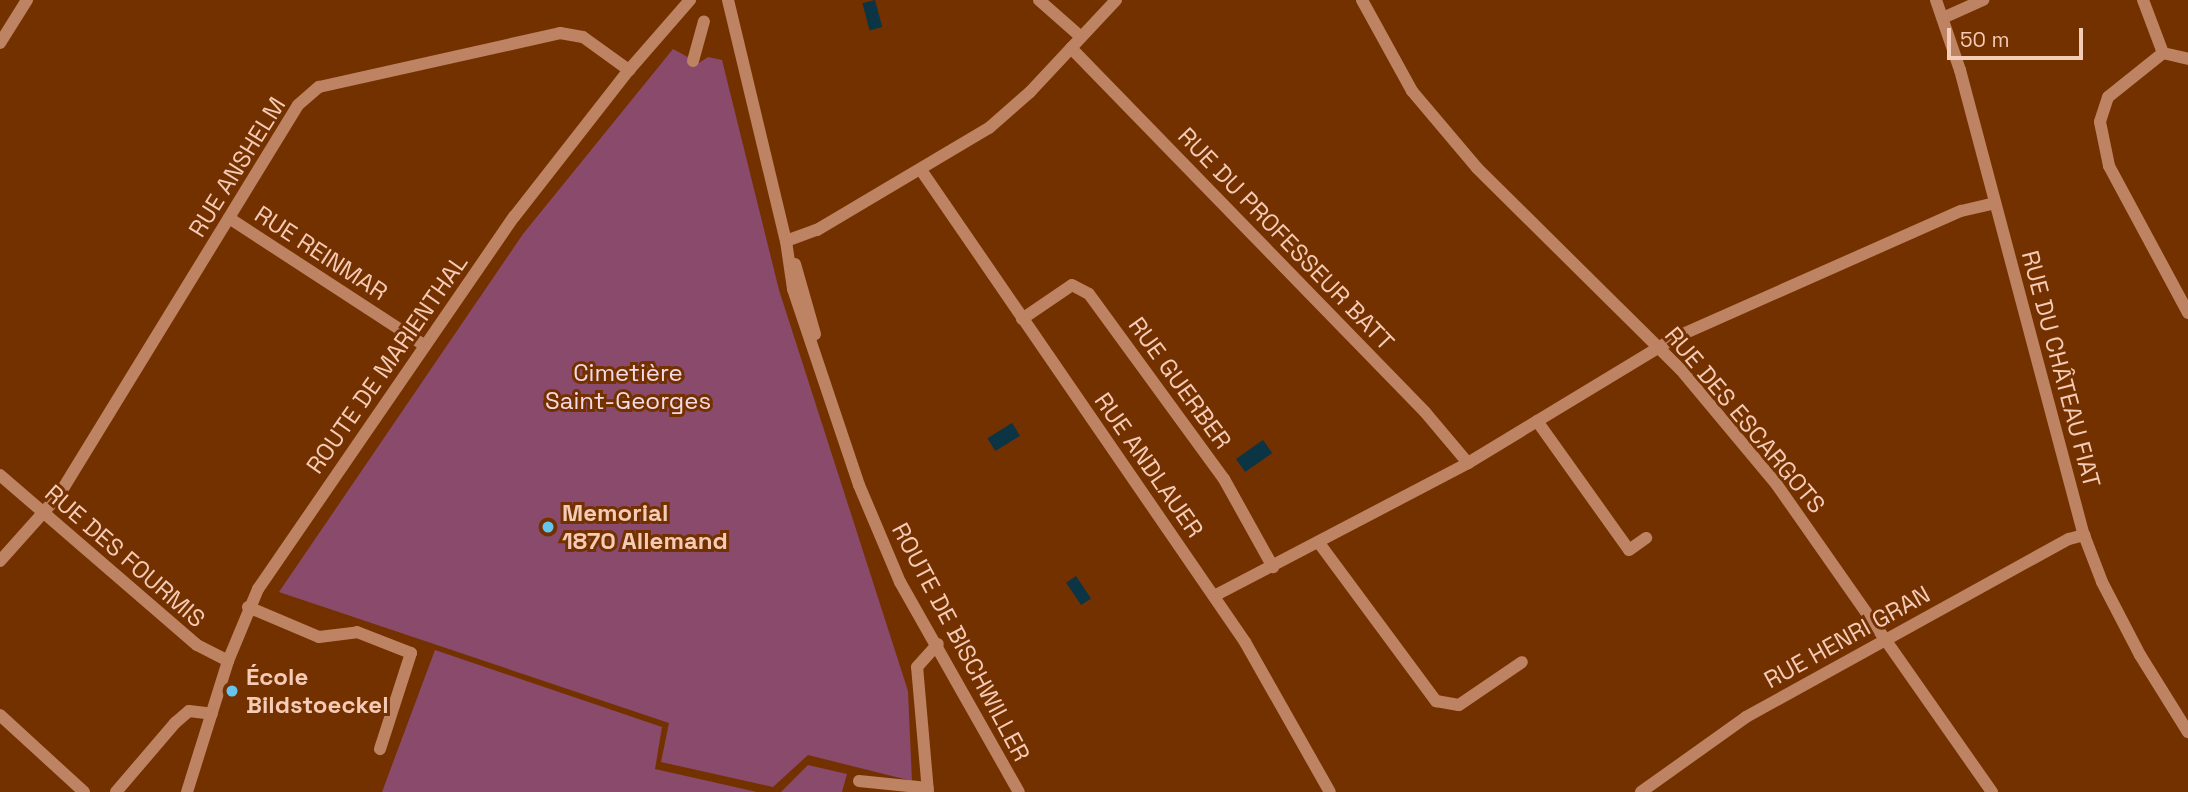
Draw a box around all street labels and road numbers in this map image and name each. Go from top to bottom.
street label: RUE ANSHELM [182,92,292,242]
street label: RUE DU PROFESSEUR BATT [1172,122,1400,356]
street label: RUE REINMAR [249,199,393,307]
street label: RUE DU CHÂTEAU FIAT [2015,247,2107,491]
street label: ROUTE DE MARIENTHAL [300,249,474,479]
street label: RUE GUERBER [1123,312,1237,454]
street label: RUE DES ESCARGOTS [1659,321,1831,519]
street label: RUE ANDLAUER [1088,387,1210,543]
street label: RUE DES FOURMIS [39,479,211,633]
street label: ROUTE DE BISCHWILLER [886,518,1036,766]
street label: RUE HENRI GRAN [1759,580,1935,694]

